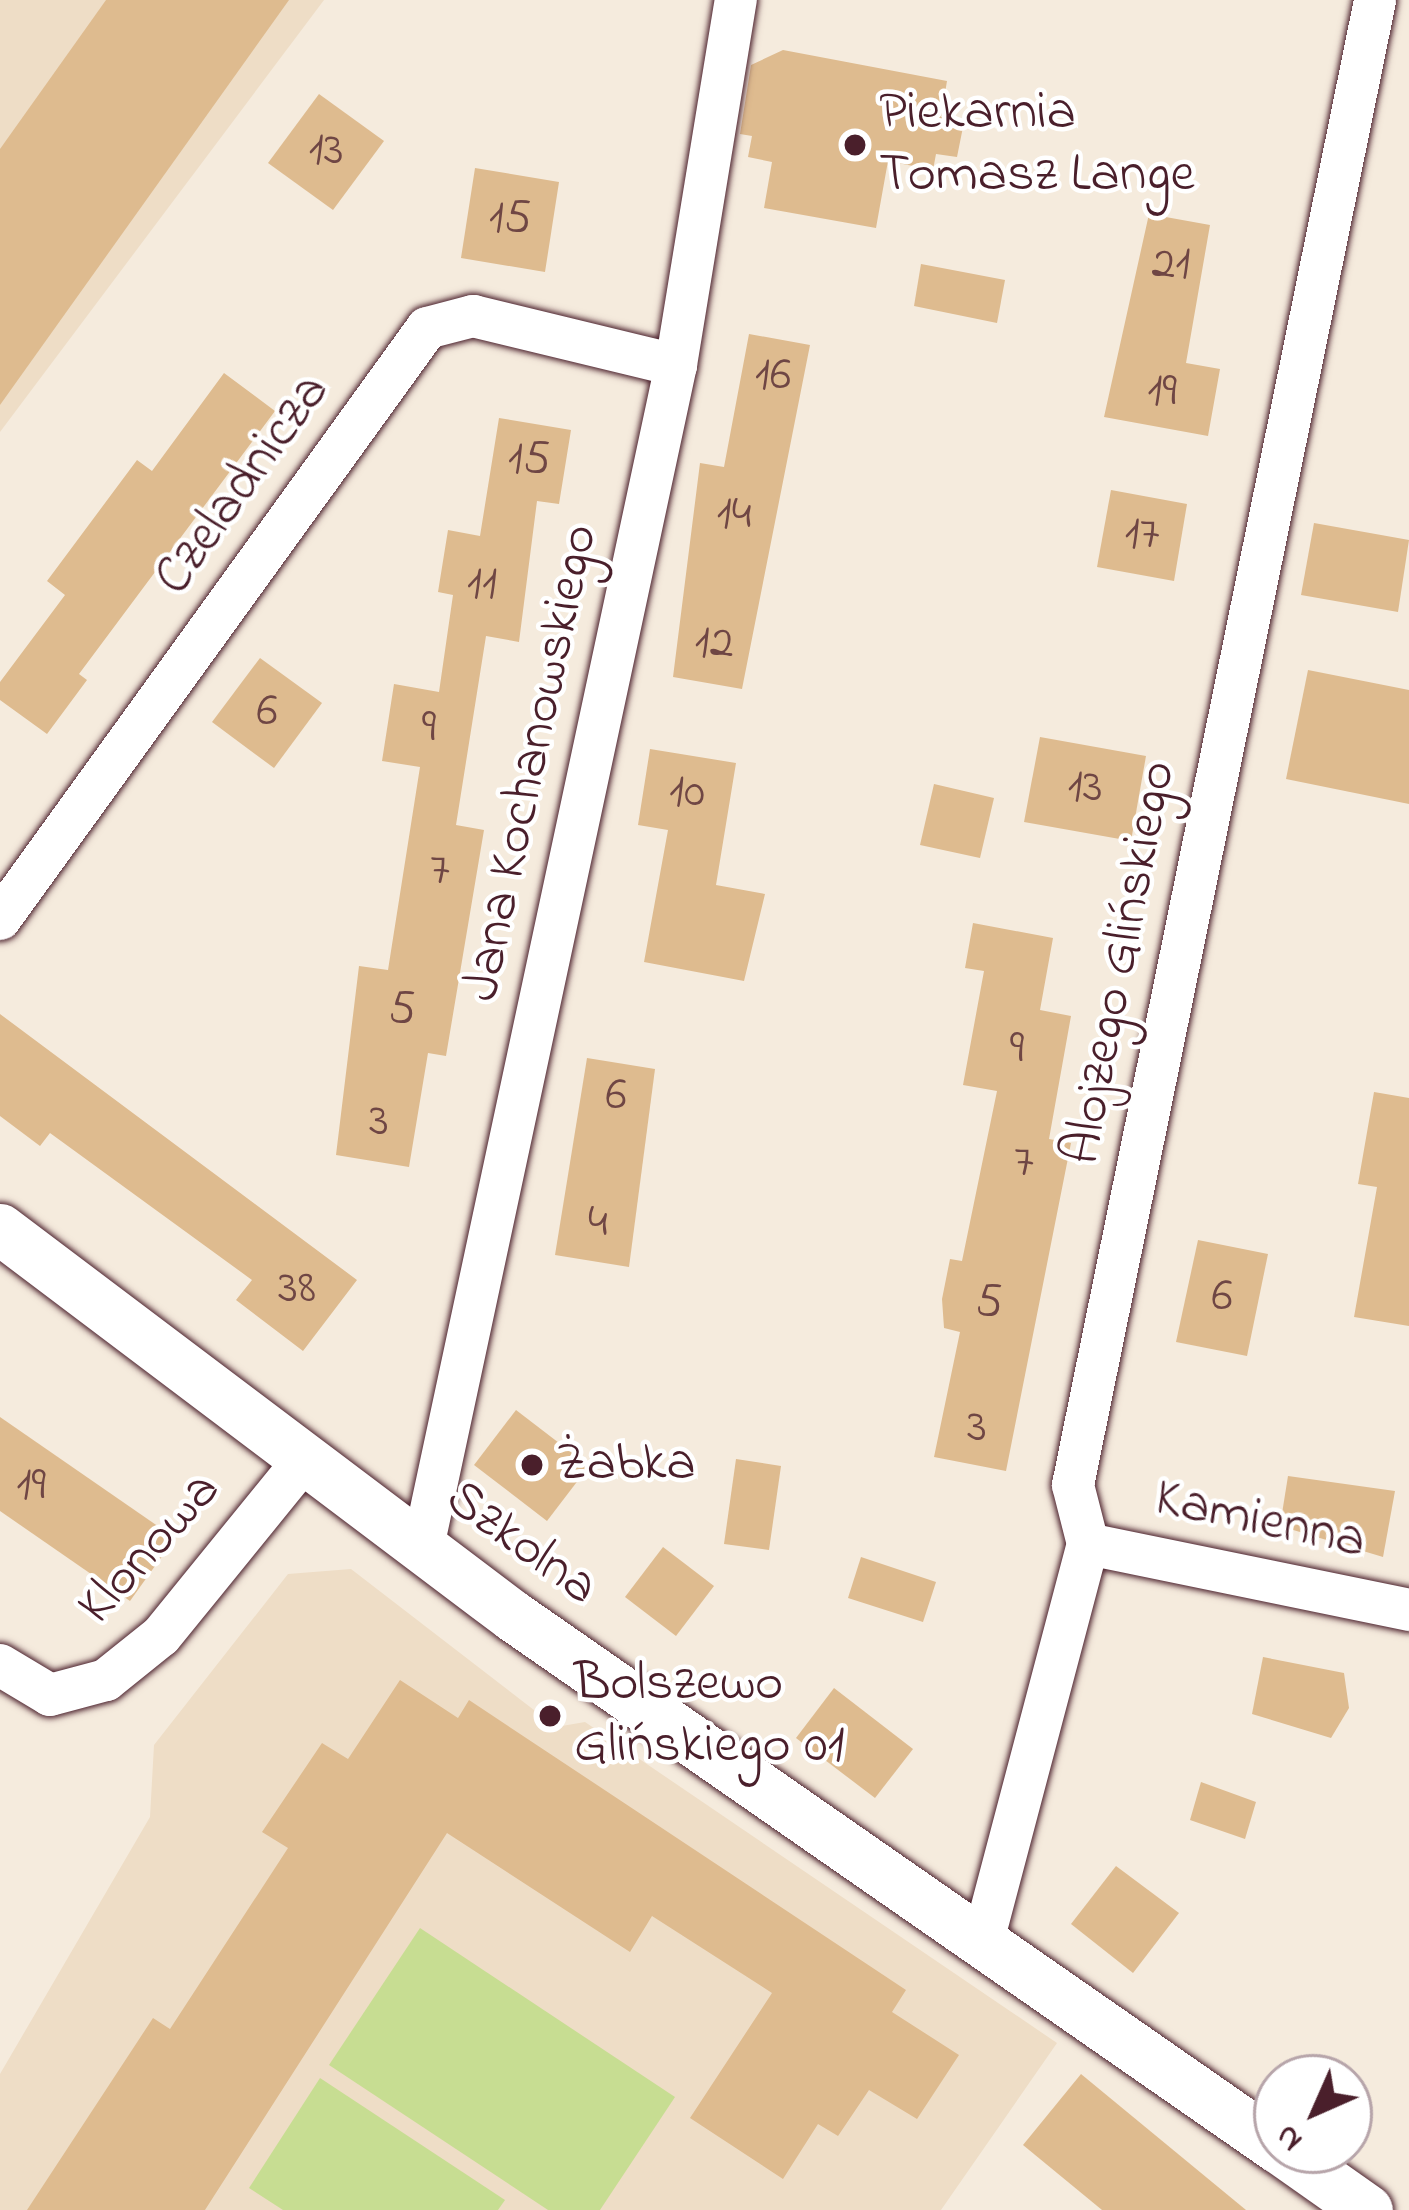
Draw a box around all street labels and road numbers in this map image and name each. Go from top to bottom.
street label: Czeladnicza [141,362,345,608]
street label: Jana Kochanowskiego [450,519,614,1007]
street label: Alojzego Glińskiego [1050,756,1192,1170]
street label: Klonowa [65,1459,235,1639]
street label: Szkolna [432,1467,610,1621]
street label: Kamienna [1149,1467,1371,1575]

